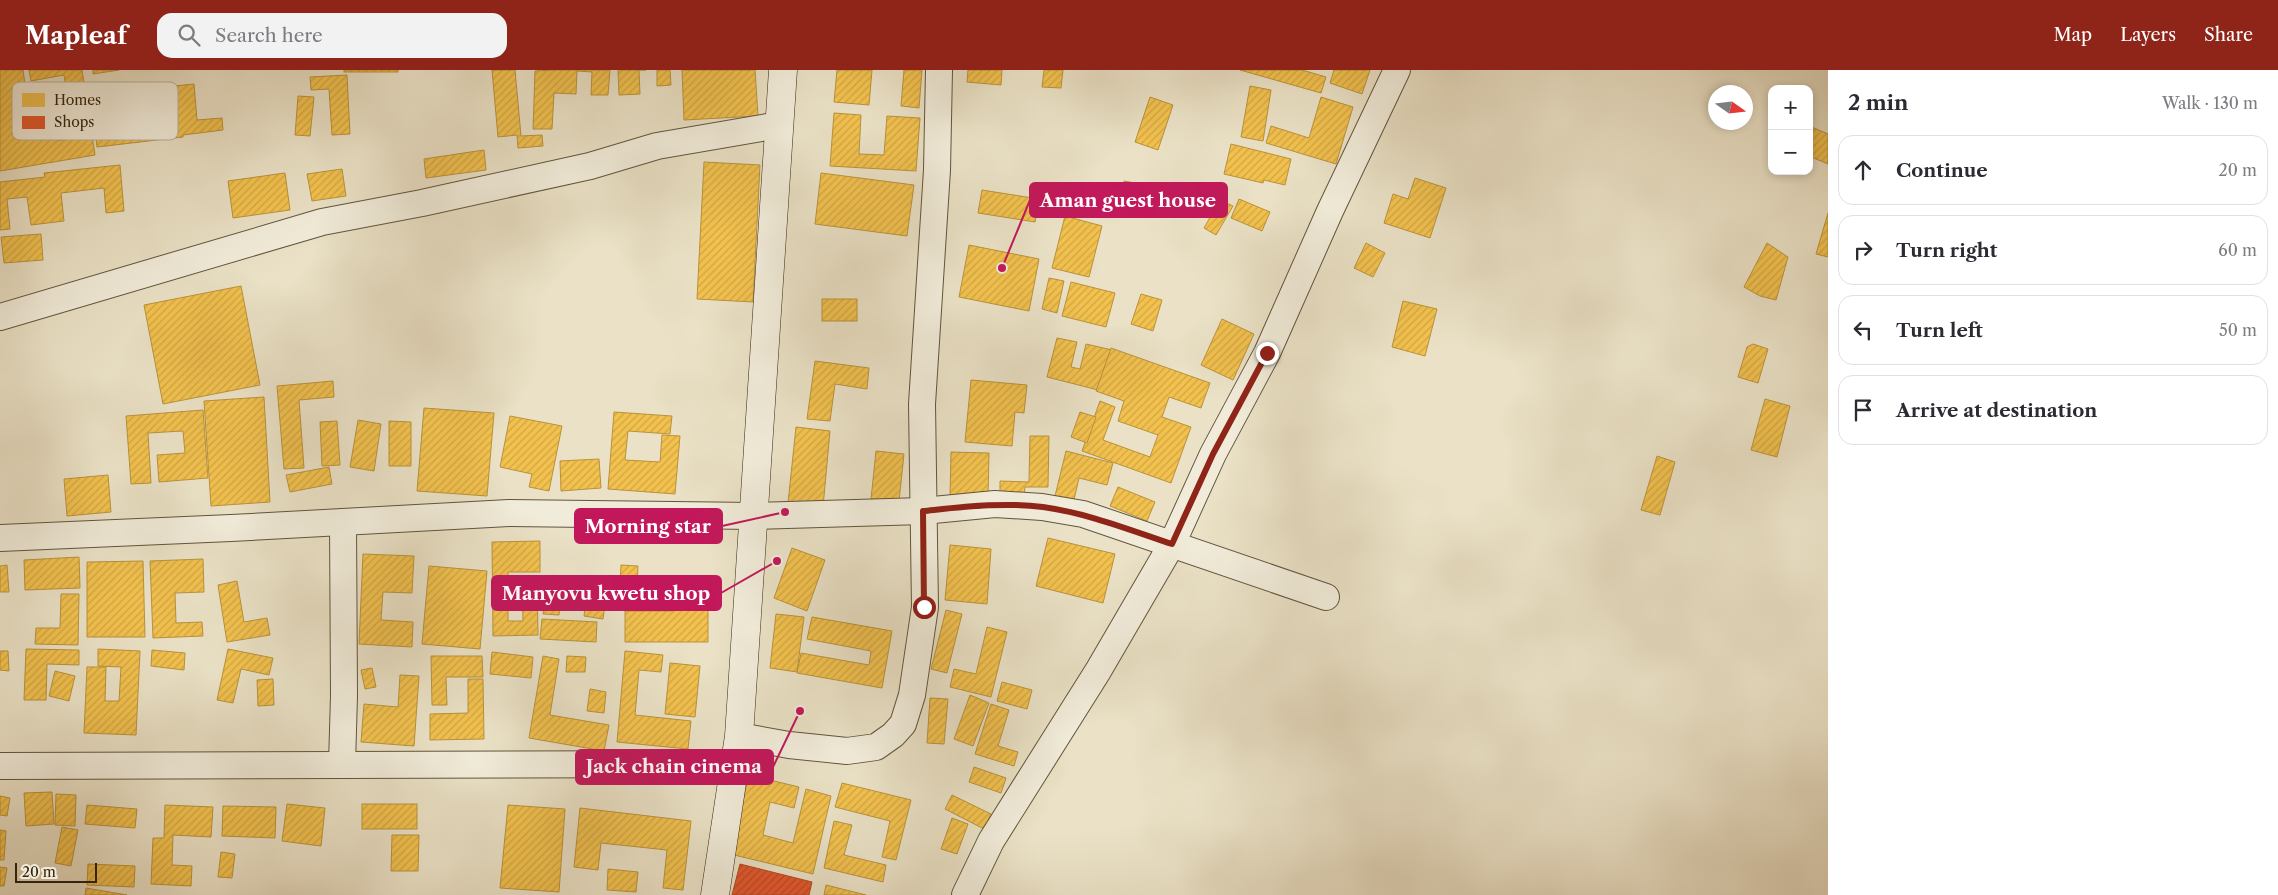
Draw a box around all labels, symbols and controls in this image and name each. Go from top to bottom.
search box [157,13,507,58]
text: Mapleaf [25,21,127,50]
icon: search [175,21,203,49]
text: Search here [215,24,323,47]
text: Map [2054,24,2092,46]
text: Layers [2120,24,2176,46]
text: Share [2204,24,2253,46]
legend [12,82,178,140]
north arrow [1708,85,1753,130]
map controls [1768,85,1813,175]
button: + [1768,85,1813,130]
text: 2 min [1848,90,1908,115]
text: Homes [54,91,101,109]
text: Walk · 130 m [2162,93,2258,113]
text: Shops [54,113,94,131]
button: − [1768,130,1813,175]
icon: ahead [1849,156,1877,184]
text: Continue [1896,159,1988,182]
text: 20 m [2218,160,2257,180]
callout: Aman guest house [1030,183,1227,217]
text: Aman guest house [1039,189,1216,212]
icon: right [1849,236,1877,264]
text: Turn right [1896,239,1997,262]
text: 60 m [2218,240,2257,260]
icon: left [1849,316,1877,344]
text: Turn left [1896,319,1983,342]
text: 50 m [2219,320,2257,340]
route end [1256,342,1279,365]
icon: arrive [1849,396,1877,424]
text: Arrive at destination [1896,399,2097,422]
callout: Morning star [575,509,722,543]
text: Morning star [585,515,712,538]
callout: Manyovu kwetu shop [492,576,721,610]
text: Manyovu kwetu shop [502,582,711,605]
route start [913,596,936,619]
callout: Jack chain cinema [576,750,773,784]
text: Jack chain cinema [583,755,763,778]
scale bar [15,860,98,883]
text: 20 m [22,863,56,881]

